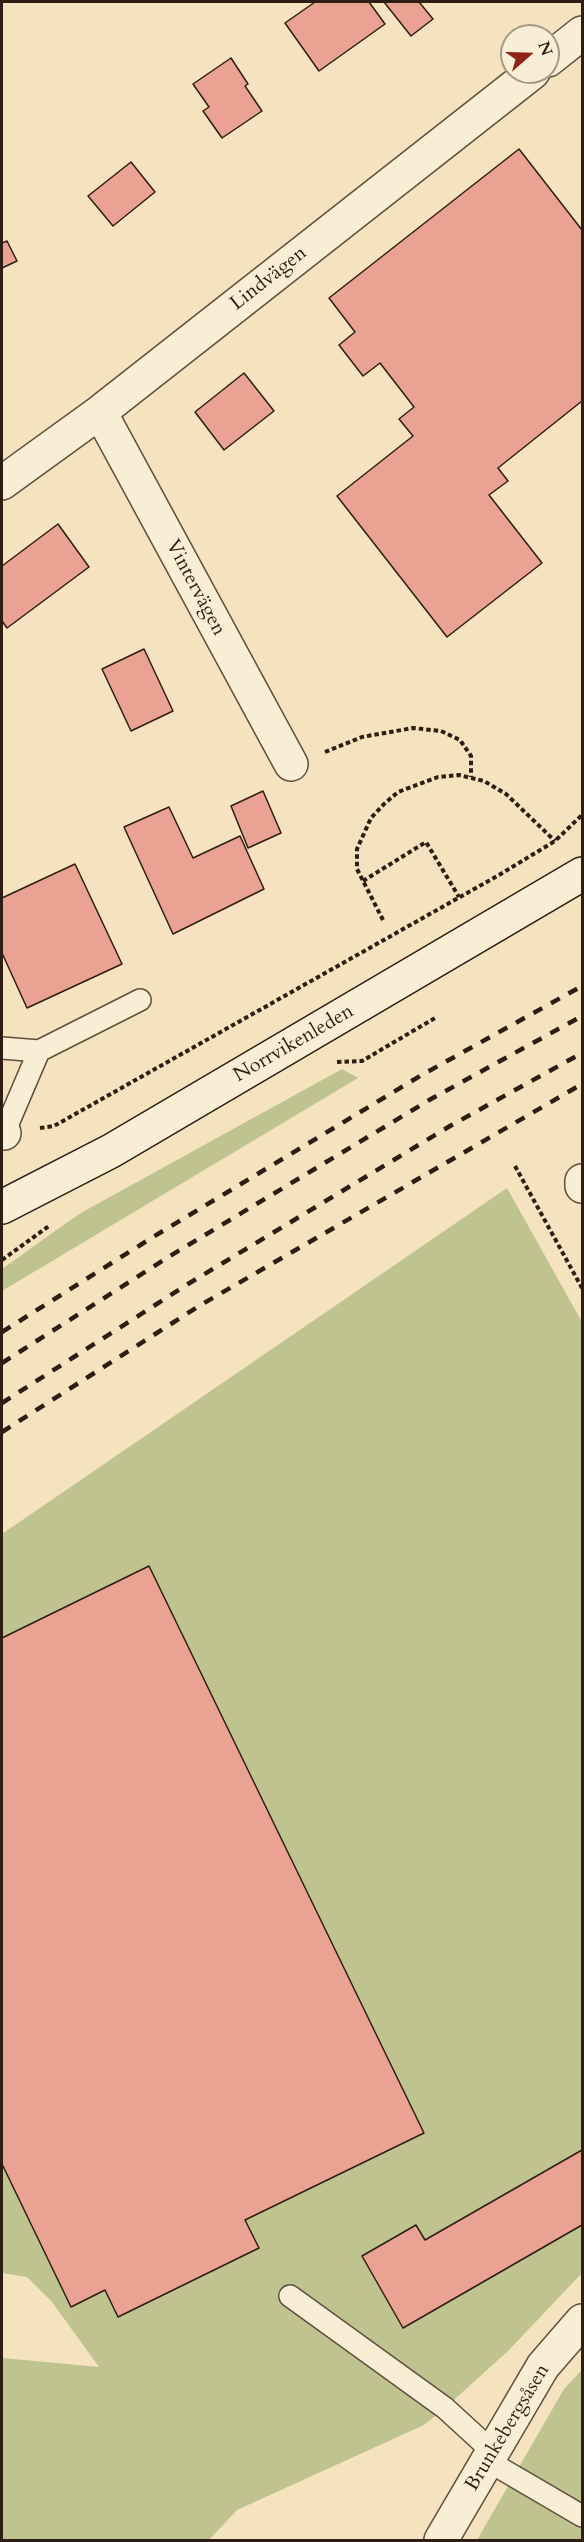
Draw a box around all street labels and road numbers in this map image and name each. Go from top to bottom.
street label: Lindvägen [226,242,312,316]
street label: Vintervägen [160,536,230,640]
street label: Norrvikenleden [230,1000,358,1088]
street label: Brunkebergsåsen [461,2360,555,2496]

